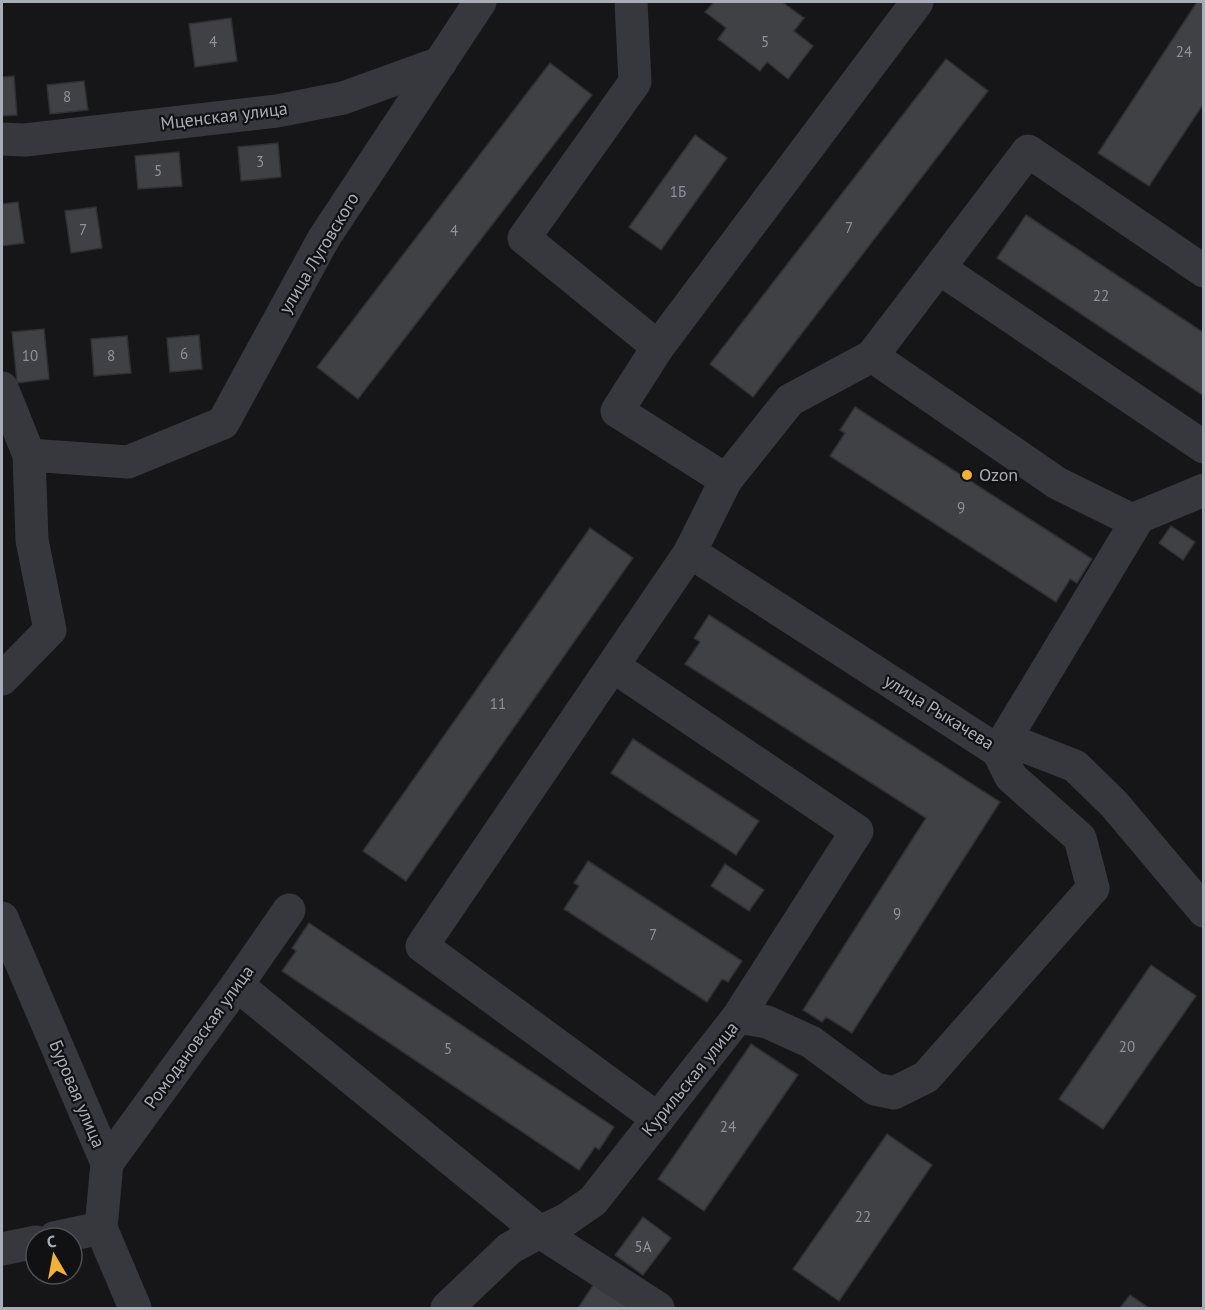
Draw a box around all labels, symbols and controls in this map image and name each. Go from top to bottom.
house number: 4 [209,32,217,51]
house number: 5 [761,32,769,51]
house number: 24 [1176,42,1192,61]
house number: 8 [63,87,71,106]
street label: Мценская улица [159,96,289,135]
house number: 3 [256,152,264,171]
house number: 5 [154,161,162,180]
house number: 1Б [670,182,686,201]
street label: улица Луговского [273,188,364,317]
house number: 7 [845,218,853,237]
house number: 7 [79,220,87,239]
house number: 4 [450,221,458,240]
house number: 22 [1093,286,1109,305]
house number: 6 [180,344,188,363]
house number: 10 [22,346,38,365]
house number: 8 [107,346,115,365]
place label: Ozon [979,463,1018,486]
marker: Ozon [960,468,974,482]
house number: 9 [957,498,965,517]
street label: улица Рыкачева [880,669,999,755]
house number: 11 [490,694,506,713]
house number: 9 [893,904,901,923]
house number: 7 [649,925,657,944]
street label: Ромодановская улица [139,960,258,1113]
street label: Курильская улица [636,1017,743,1141]
street label: Буровая улица [44,1036,110,1151]
house number: 20 [1119,1037,1135,1056]
house number: 5 [444,1039,452,1058]
house number: 24 [720,1117,736,1136]
house number: 22 [855,1207,871,1226]
north arrow [24,1226,84,1286]
text: С [45,1231,58,1252]
house number: 5А [635,1237,652,1256]

